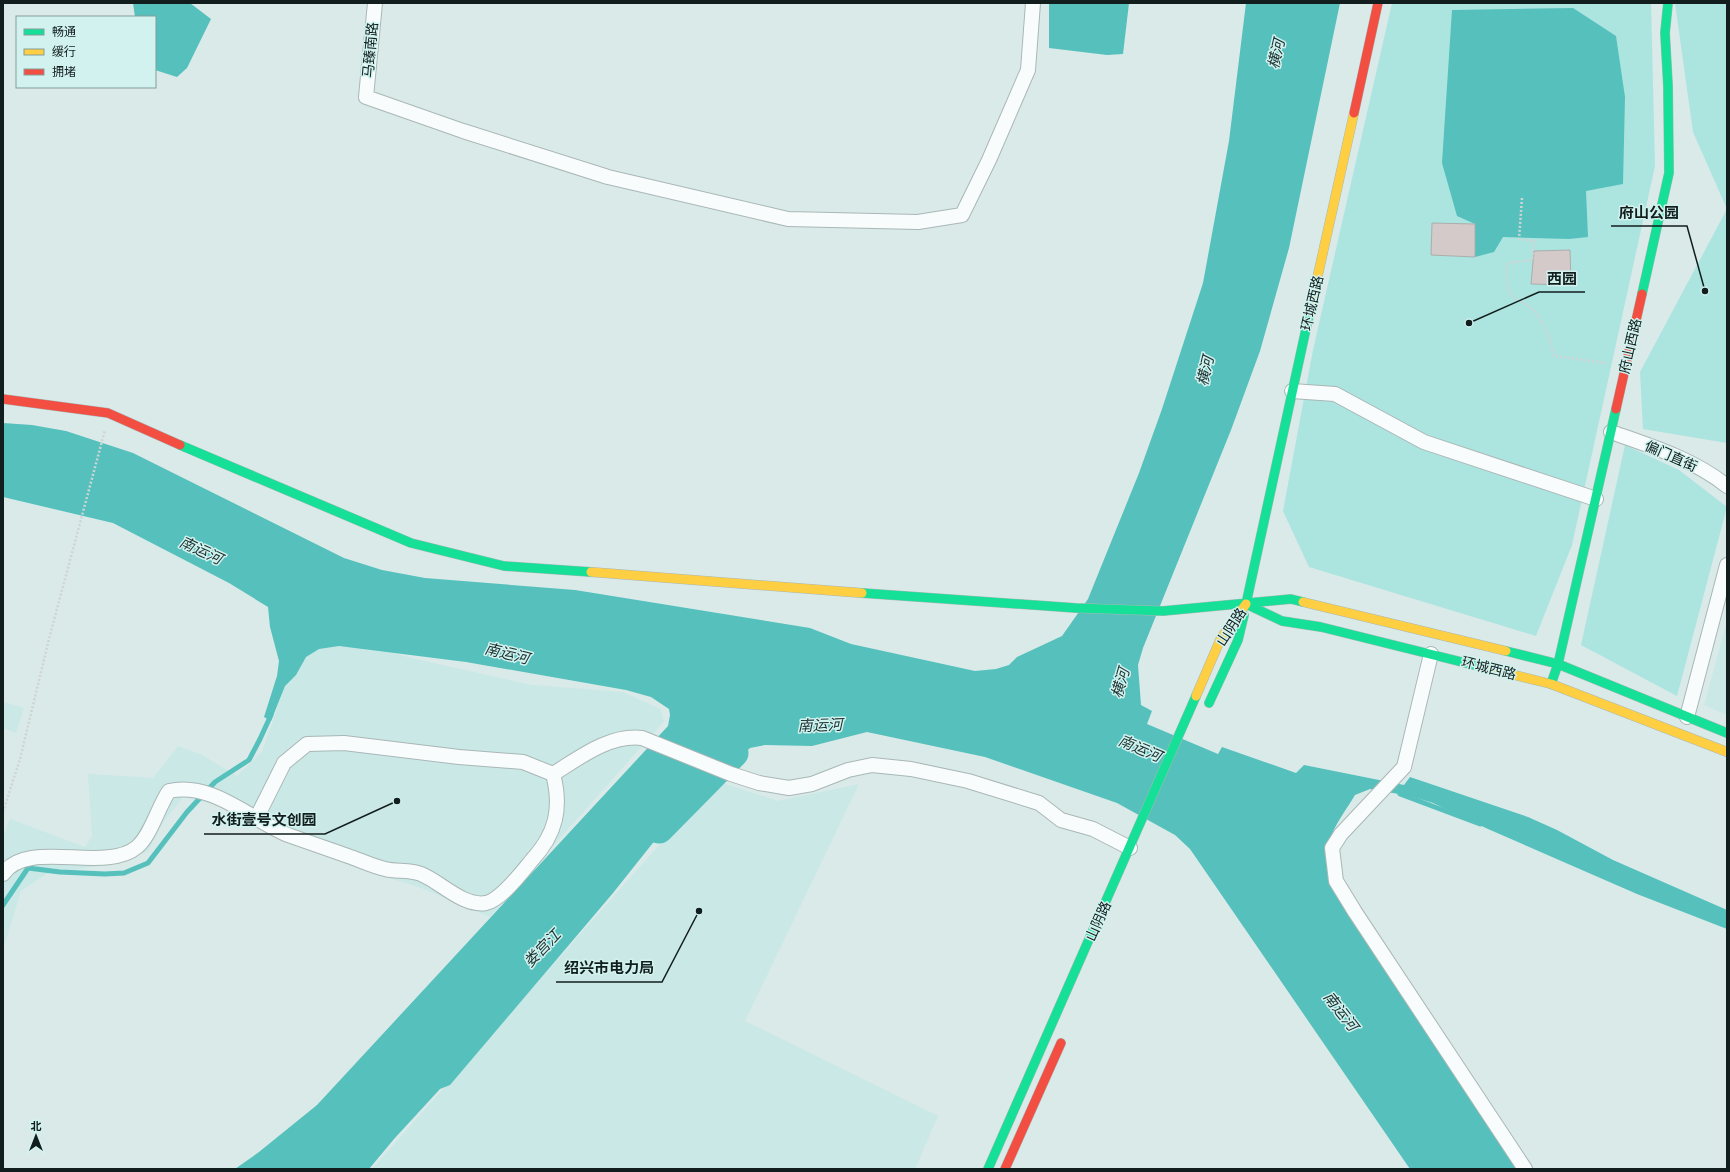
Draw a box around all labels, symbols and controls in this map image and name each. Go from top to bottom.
legend [16,16,156,88]
street label: 马臻南路 [359,21,381,79]
text: 畅通 [52,24,76,39]
water label: 横河 [1263,34,1289,71]
text: 缓行 [52,44,76,59]
text: 拥堵 [52,64,76,79]
callout: 府山公园 [1611,199,1687,226]
text: 府山公园 [1619,203,1679,222]
callout: 西园 [1539,265,1585,292]
text: 西园 [1547,269,1577,288]
street label: 环城西路 [1297,274,1327,332]
street label: 府山西路 [1615,317,1645,375]
water label: 横河 [1192,351,1218,388]
street label: 偏门直街 [1642,436,1700,476]
water label: 南运河 [177,532,228,569]
street label: 山阴路 [1212,604,1250,650]
water label: 南运河 [483,638,534,668]
street label: 环城西路 [1460,652,1518,684]
water label: 横河 [1107,663,1134,700]
water label: 南运河 [797,715,846,735]
water label: 南运河 [1116,730,1167,767]
callout: 水街壹号文创园 [204,807,325,834]
text: 水街壹号文创园 [211,810,317,829]
street label: 山阴路 [1081,898,1115,944]
water label: 娄宫江 [520,924,566,971]
callout: 绍兴市电力局 [556,955,662,982]
text: 绍兴市电力局 [564,958,654,977]
water label: 南运河 [1320,987,1364,1037]
north arrow [16,1116,56,1156]
text: 北 [31,1119,42,1133]

